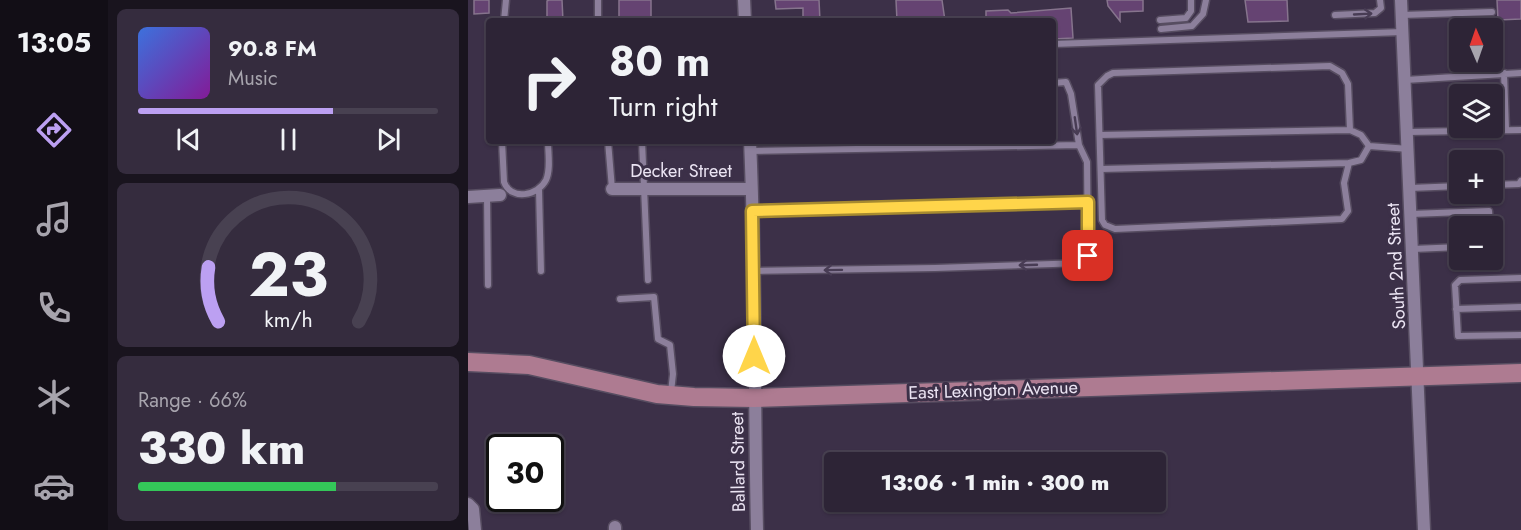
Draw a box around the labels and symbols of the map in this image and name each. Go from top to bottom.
one-way arrow [1352,8,1372,20]
north arrow [1449,18,1503,72]
one-way arrow [1071,116,1082,136]
street label: Decker Street [630,158,732,184]
street label: South 2nd Street [1380,201,1412,330]
pin [1062,230,1113,281]
one-way arrow [1019,259,1039,270]
one-way arrow [824,264,844,276]
position arrow [722,324,786,388]
street label: East Lexington Avenue [908,374,1078,406]
street label: Ballard Street [724,411,752,512]
speed limit sign: 30 [486,434,564,512]

